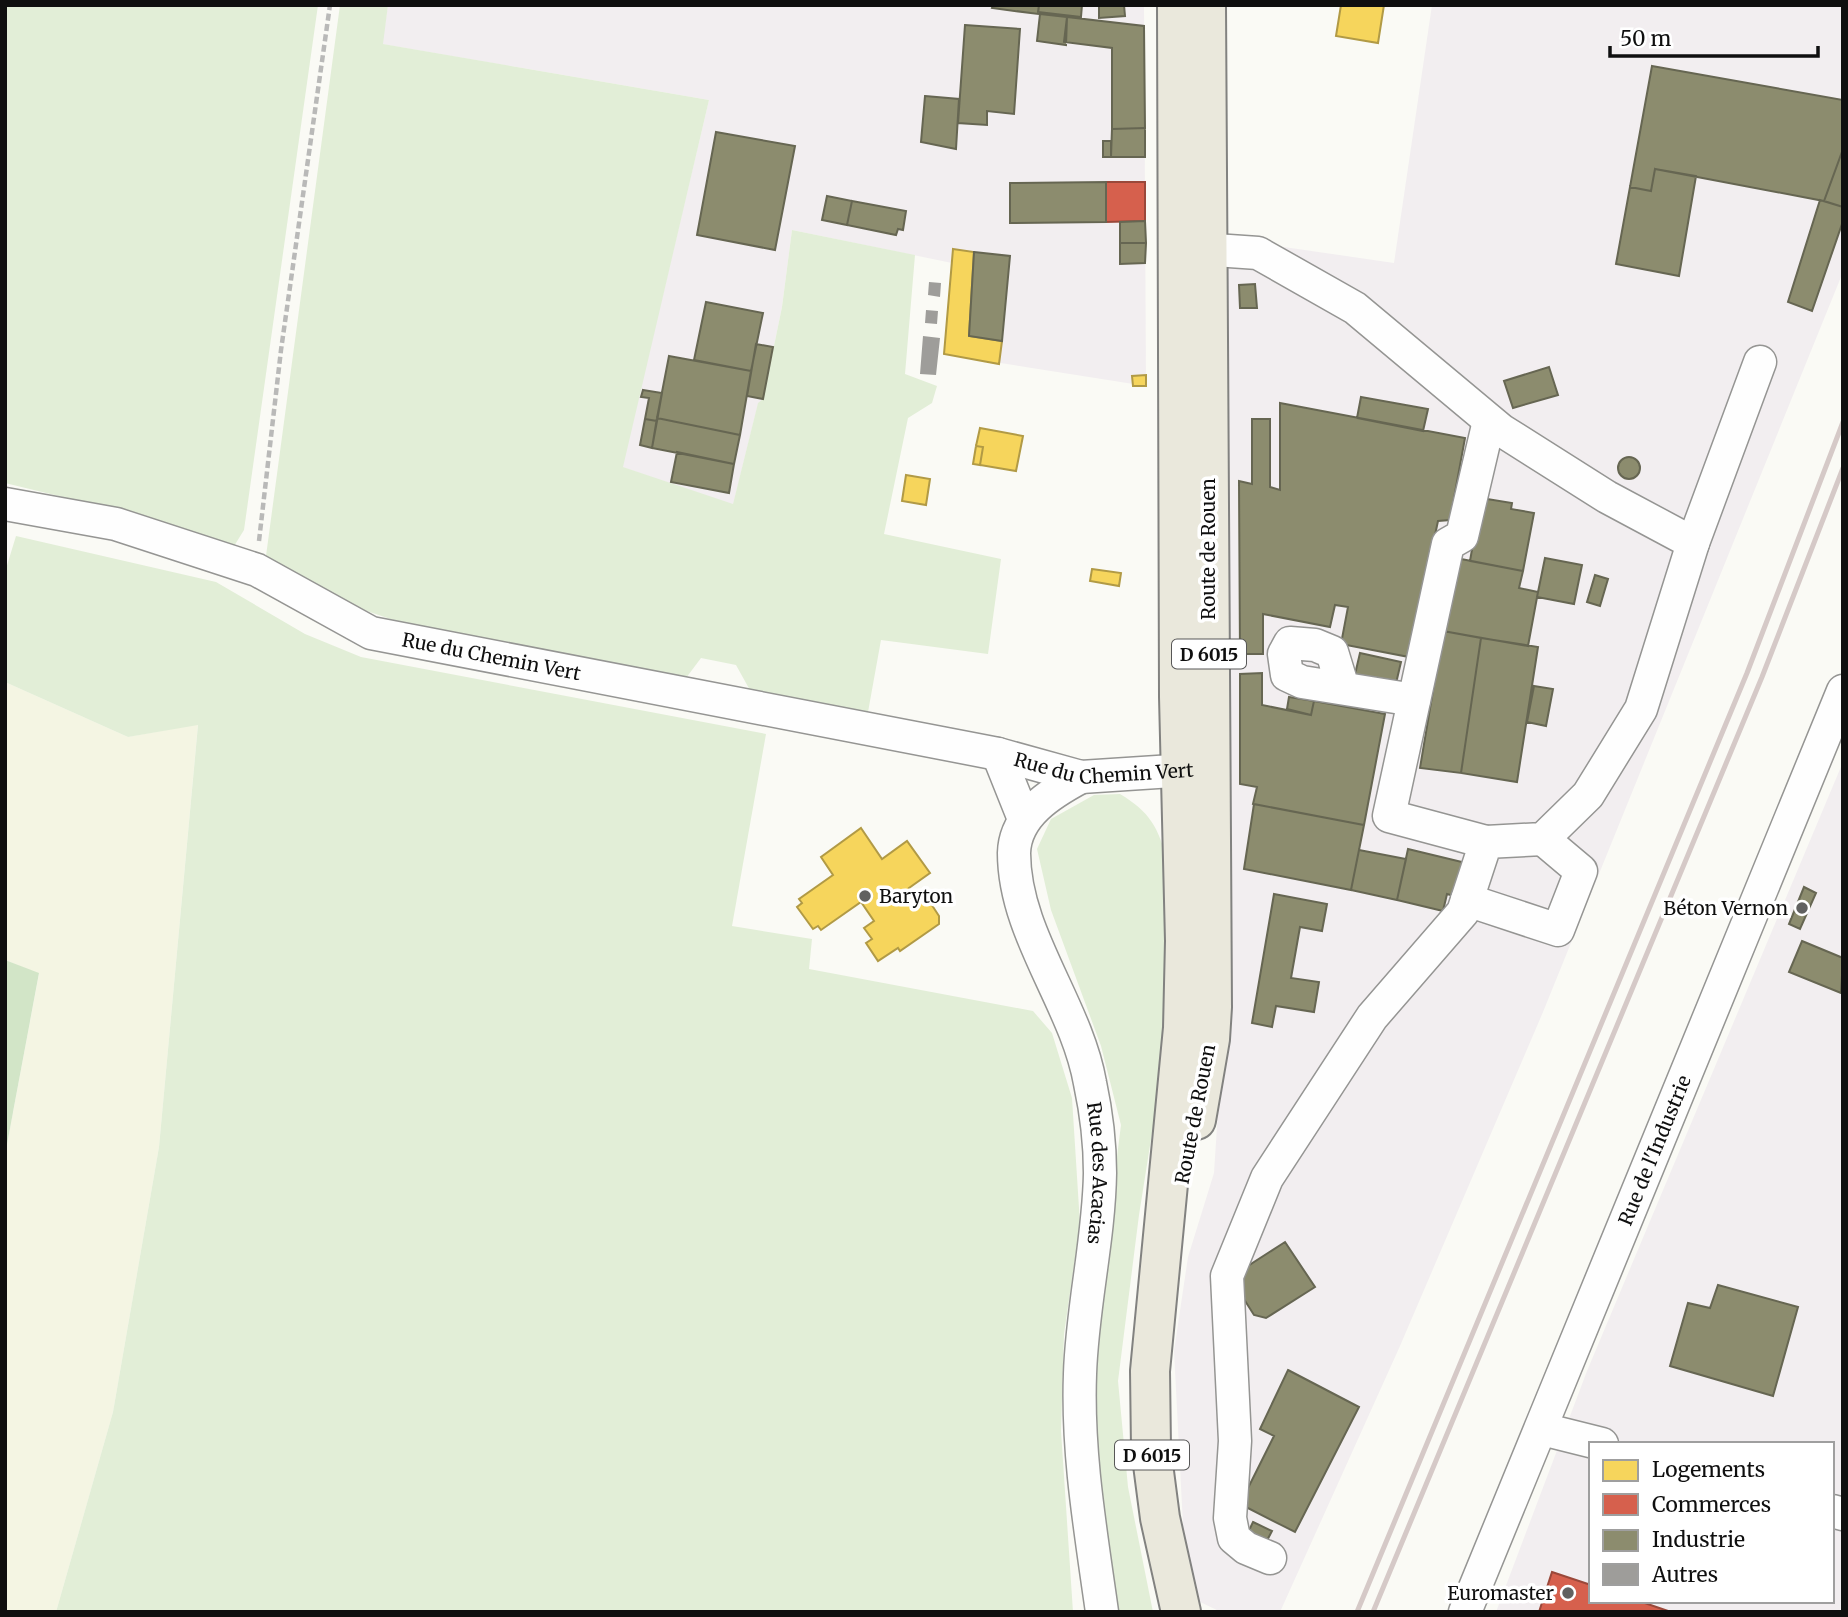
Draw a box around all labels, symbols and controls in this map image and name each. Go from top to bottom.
scale bar [1610,14,1818,58]
text: 50 m [1620,25,1671,52]
street label: Route de Rouen [1196,478,1220,620]
street label: Rue du Chemin Vert [400,627,583,685]
road number: D 6015 [1172,640,1246,668]
street label: Rue du Chemin Vert [1011,747,1195,789]
place label: Baryton [879,884,954,908]
marker: Baryton [857,888,873,904]
place label: Béton Vernon [1663,896,1788,920]
marker: Béton Vernon [1794,900,1810,916]
street label: Route de Rouen [1170,1042,1220,1186]
street label: Rue de l'Industrie [1613,1072,1696,1229]
street label: Rue des Acacias [1082,1100,1112,1246]
road number: D 6015 [1115,1440,1189,1470]
legend [1589,1442,1834,1603]
text: Logements [1652,1456,1765,1483]
text: Commerces [1652,1491,1771,1518]
text: Industrie [1652,1526,1745,1553]
text: Autres [1651,1561,1718,1588]
place label: Euromaster [1447,1581,1554,1605]
marker: Euromaster [1560,1585,1576,1601]

